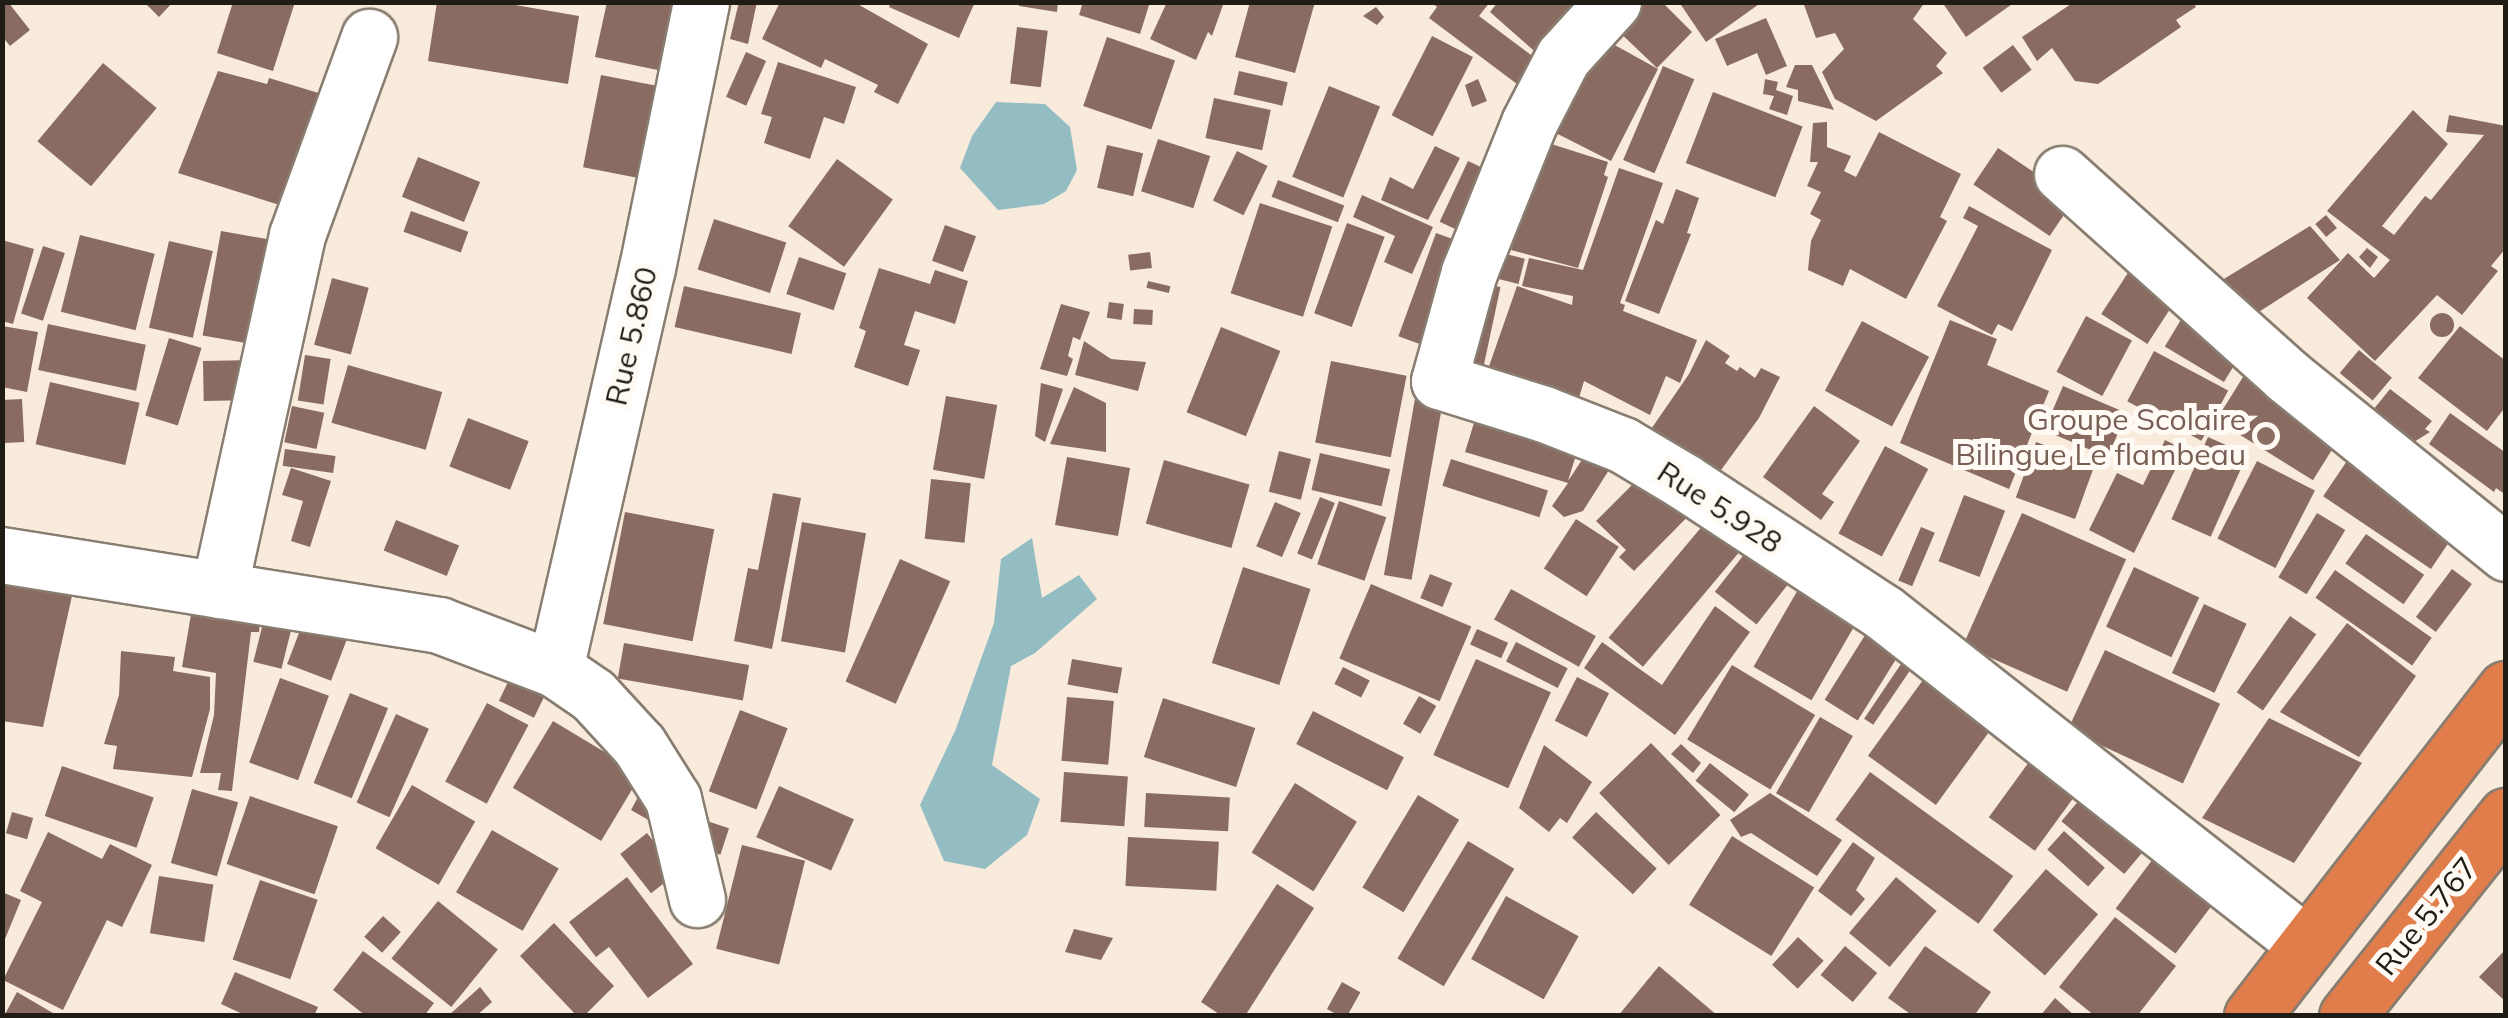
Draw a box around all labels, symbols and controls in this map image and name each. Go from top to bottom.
street label: Rue 5.860 [598,263,664,409]
place label: Groupe Scolaire Bilingue Le flambeau [1955,401,2246,472]
marker: Groupe Scolaire Bilingue Le flambeau [2255,425,2277,447]
street label: Rue 5.928 [1651,453,1789,561]
street label: Rue 5.767 [2368,850,2484,982]

